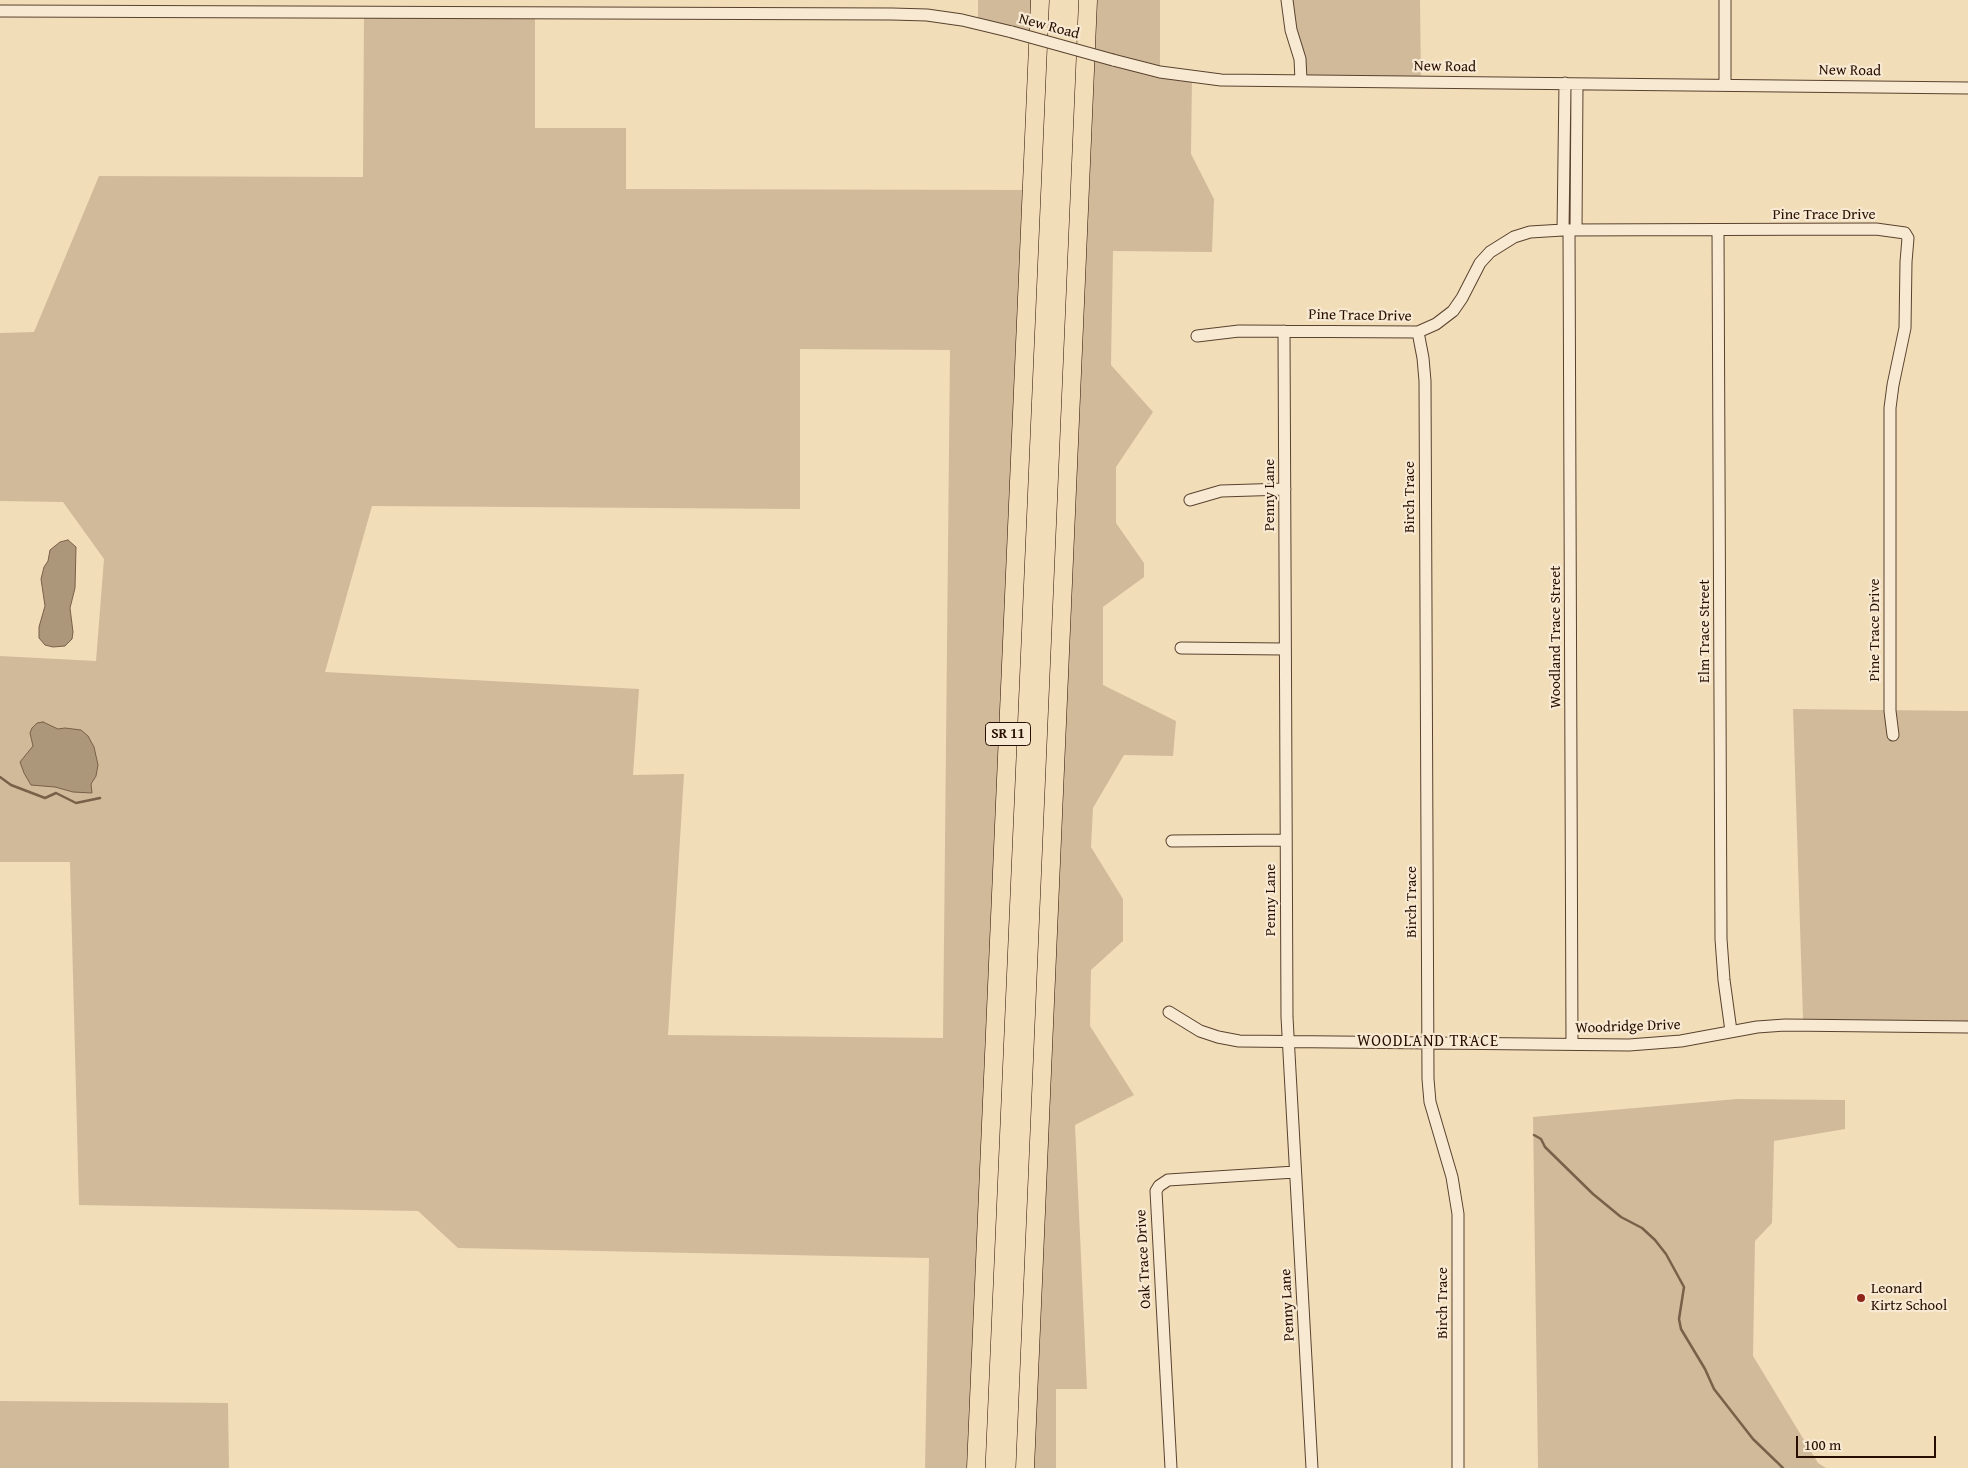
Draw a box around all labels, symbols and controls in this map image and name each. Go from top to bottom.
street label: New Road [1017,10,1081,44]
street label: New Road [1414,57,1476,77]
street label: New Road [1819,61,1881,81]
street label: Pine Trace Drive [1772,206,1876,224]
street label: Pine Trace Drive [1308,306,1412,326]
street label: Penny Lane [1261,459,1279,531]
street label: Birch Trace [1401,461,1419,533]
street label: Woodland Trace Street [1547,566,1565,708]
street label: Pine Trace Drive [1866,578,1884,682]
street label: Elm Trace Street [1696,579,1714,683]
road number: SR 11 [986,722,1030,746]
street label: Penny Lane [1262,864,1280,936]
street label: Birch Trace [1403,866,1421,938]
street label: Woodridge Drive [1575,1016,1681,1038]
district label: WOODLAND TRACE [1355,1032,1501,1052]
street label: Oak Trace Drive [1132,1209,1156,1309]
street label: Birch Trace [1434,1267,1452,1339]
street label: Penny Lane [1277,1268,1299,1342]
place label: Leonard Kirtz School [1871,1280,1947,1315]
marker: Leonard Kirtz School [1855,1292,1867,1304]
scale bar [1798,1426,1938,1458]
text: 100 m [1804,1434,1841,1455]

